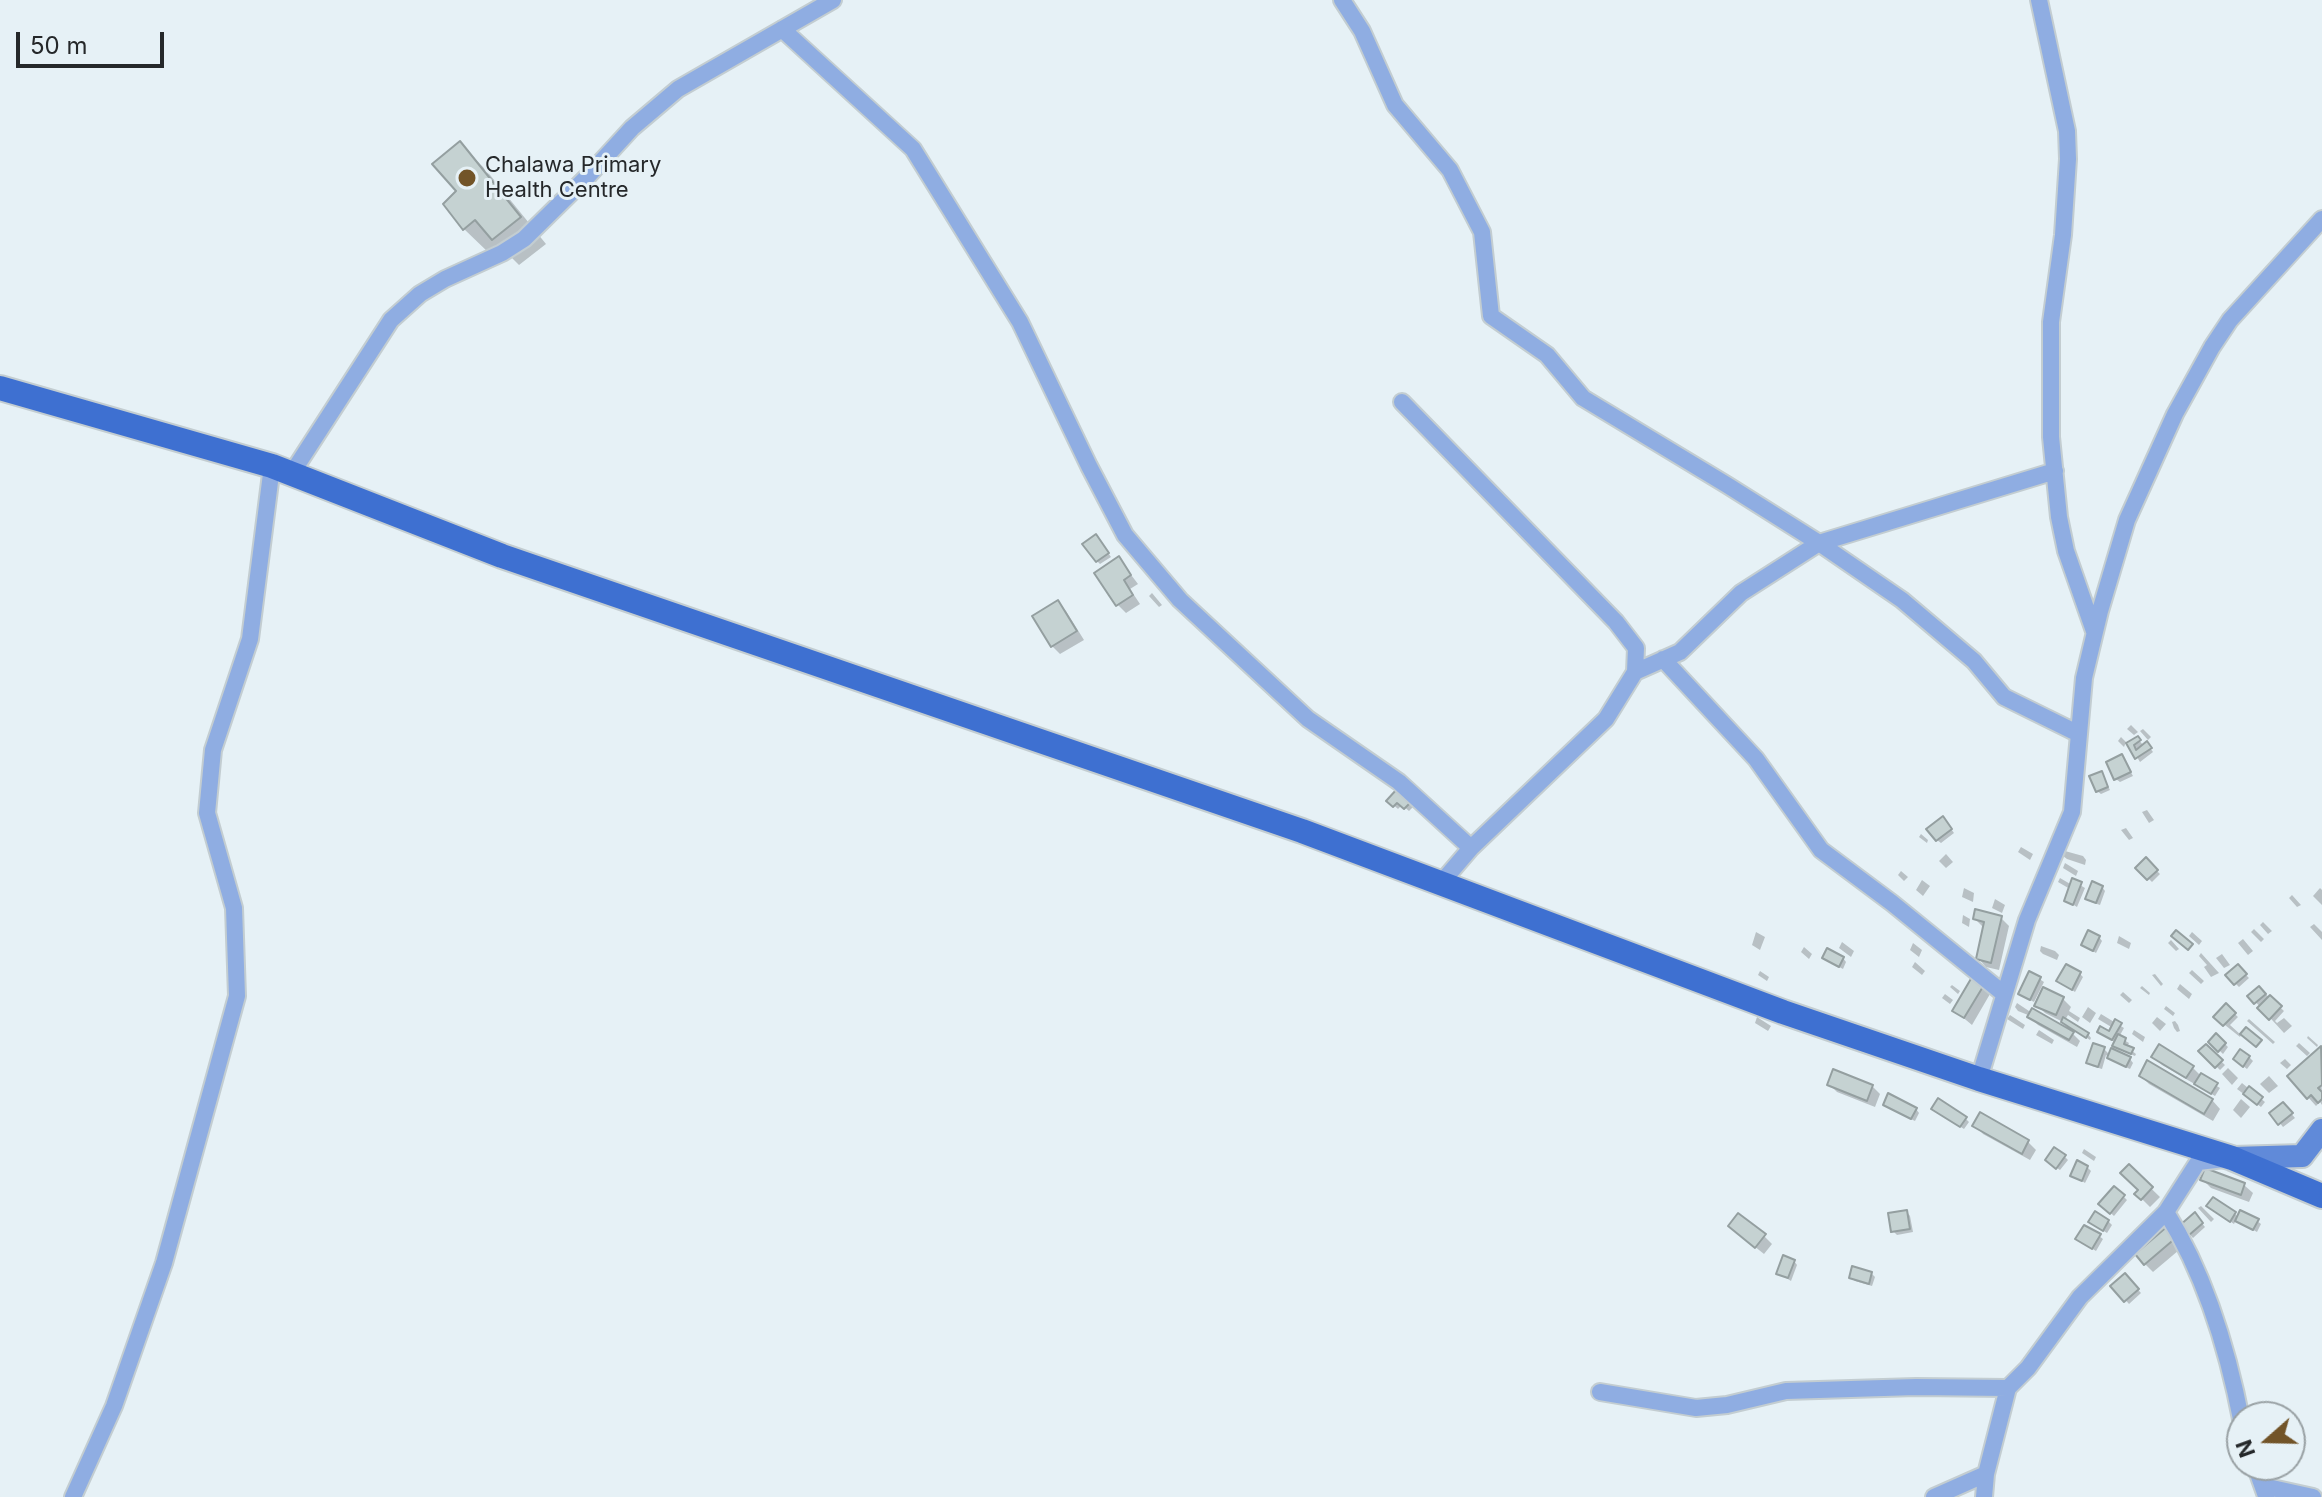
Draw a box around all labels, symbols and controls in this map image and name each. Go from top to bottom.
scale bar [20,16,168,66]
text: 50 m [30,31,88,60]
place label: Chalawa Primary Health Centre [485,152,661,204]
marker: Chalawa Primary Health Centre [456,167,478,189]
north arrow [2226,1401,2306,1481]
text: N [2230,1436,2260,1461]

